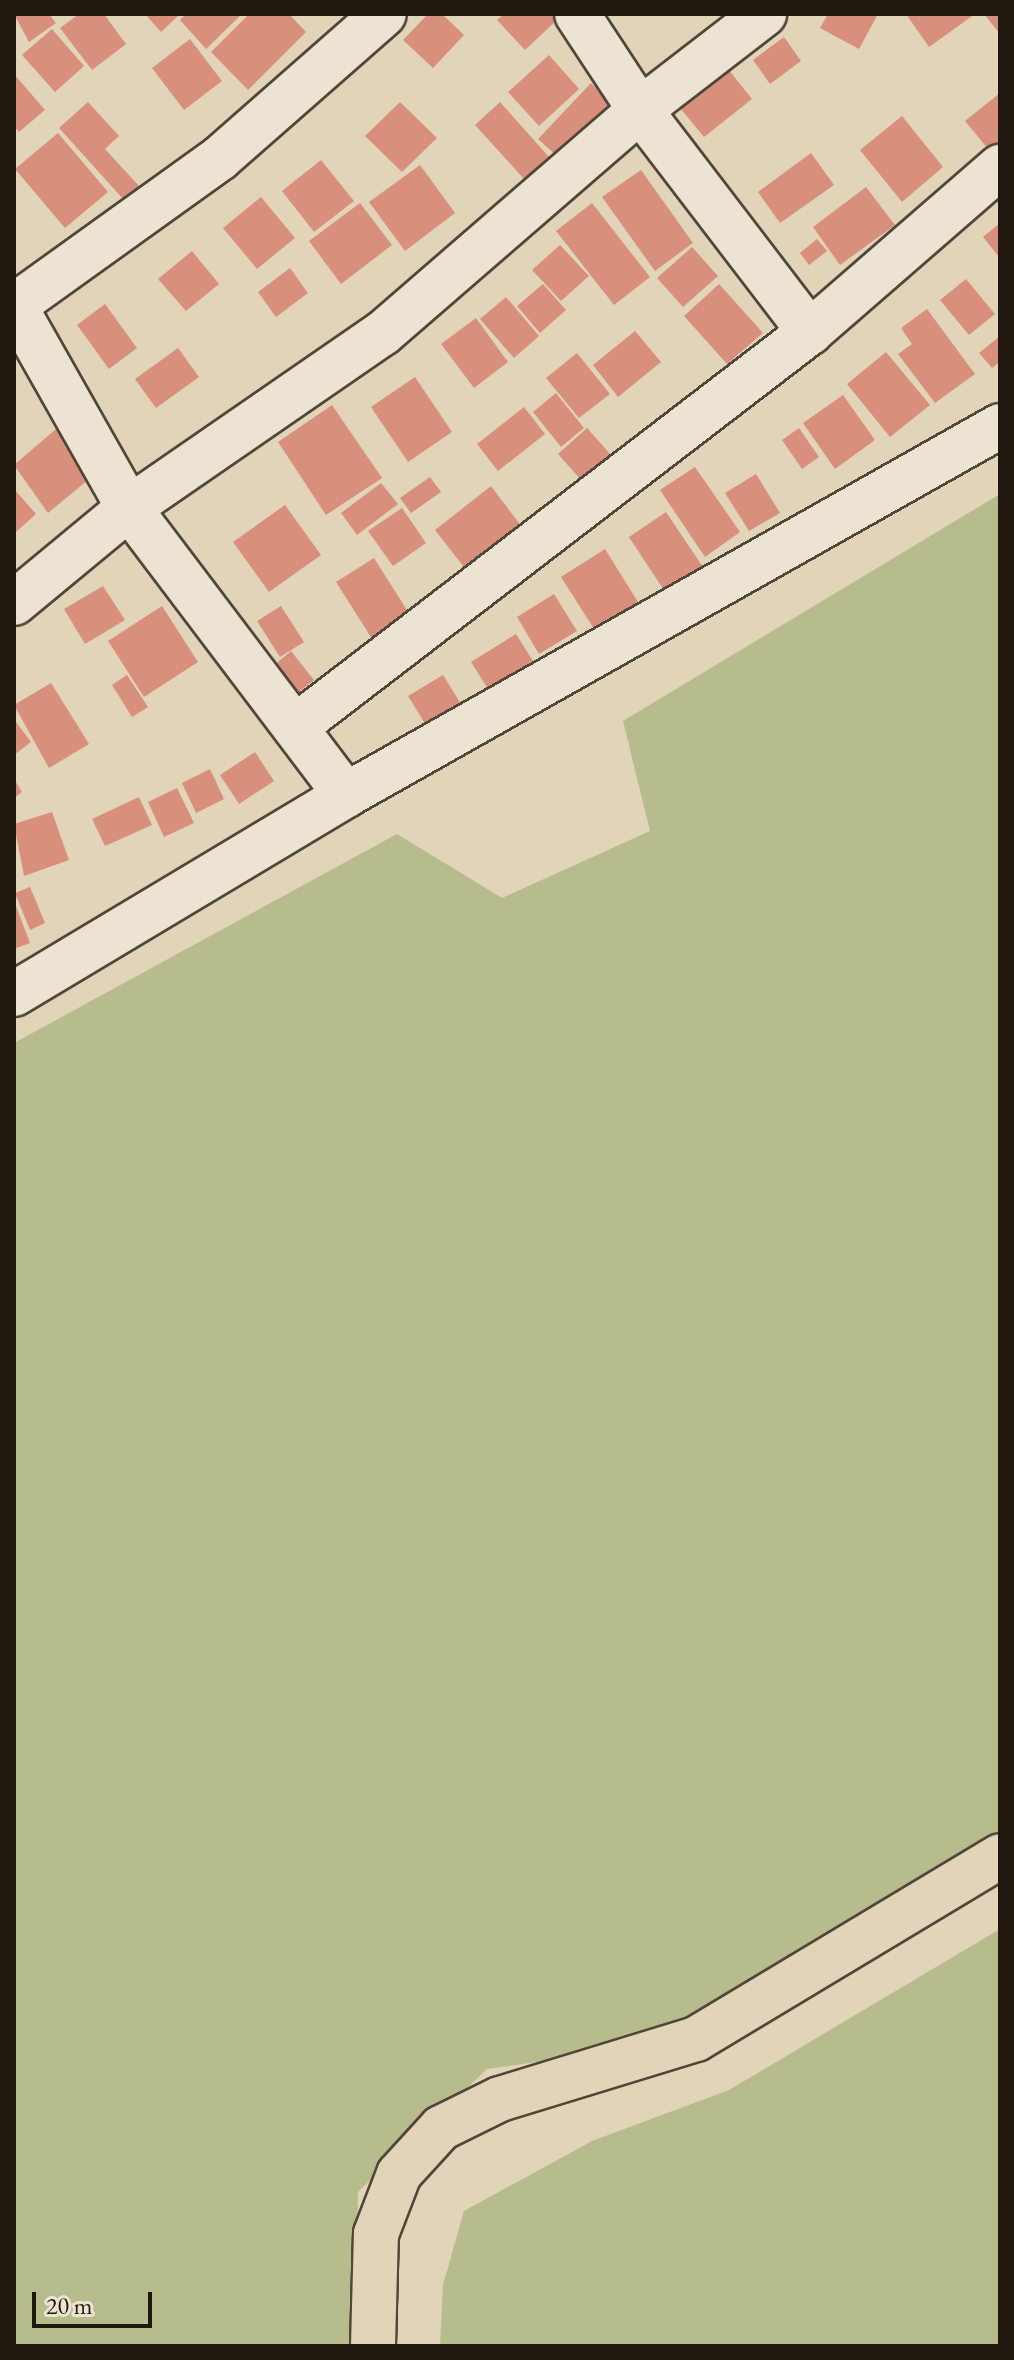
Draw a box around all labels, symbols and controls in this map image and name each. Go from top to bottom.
scale bar [36,2276,156,2326]
text: 20 m [46,2290,93,2321]

